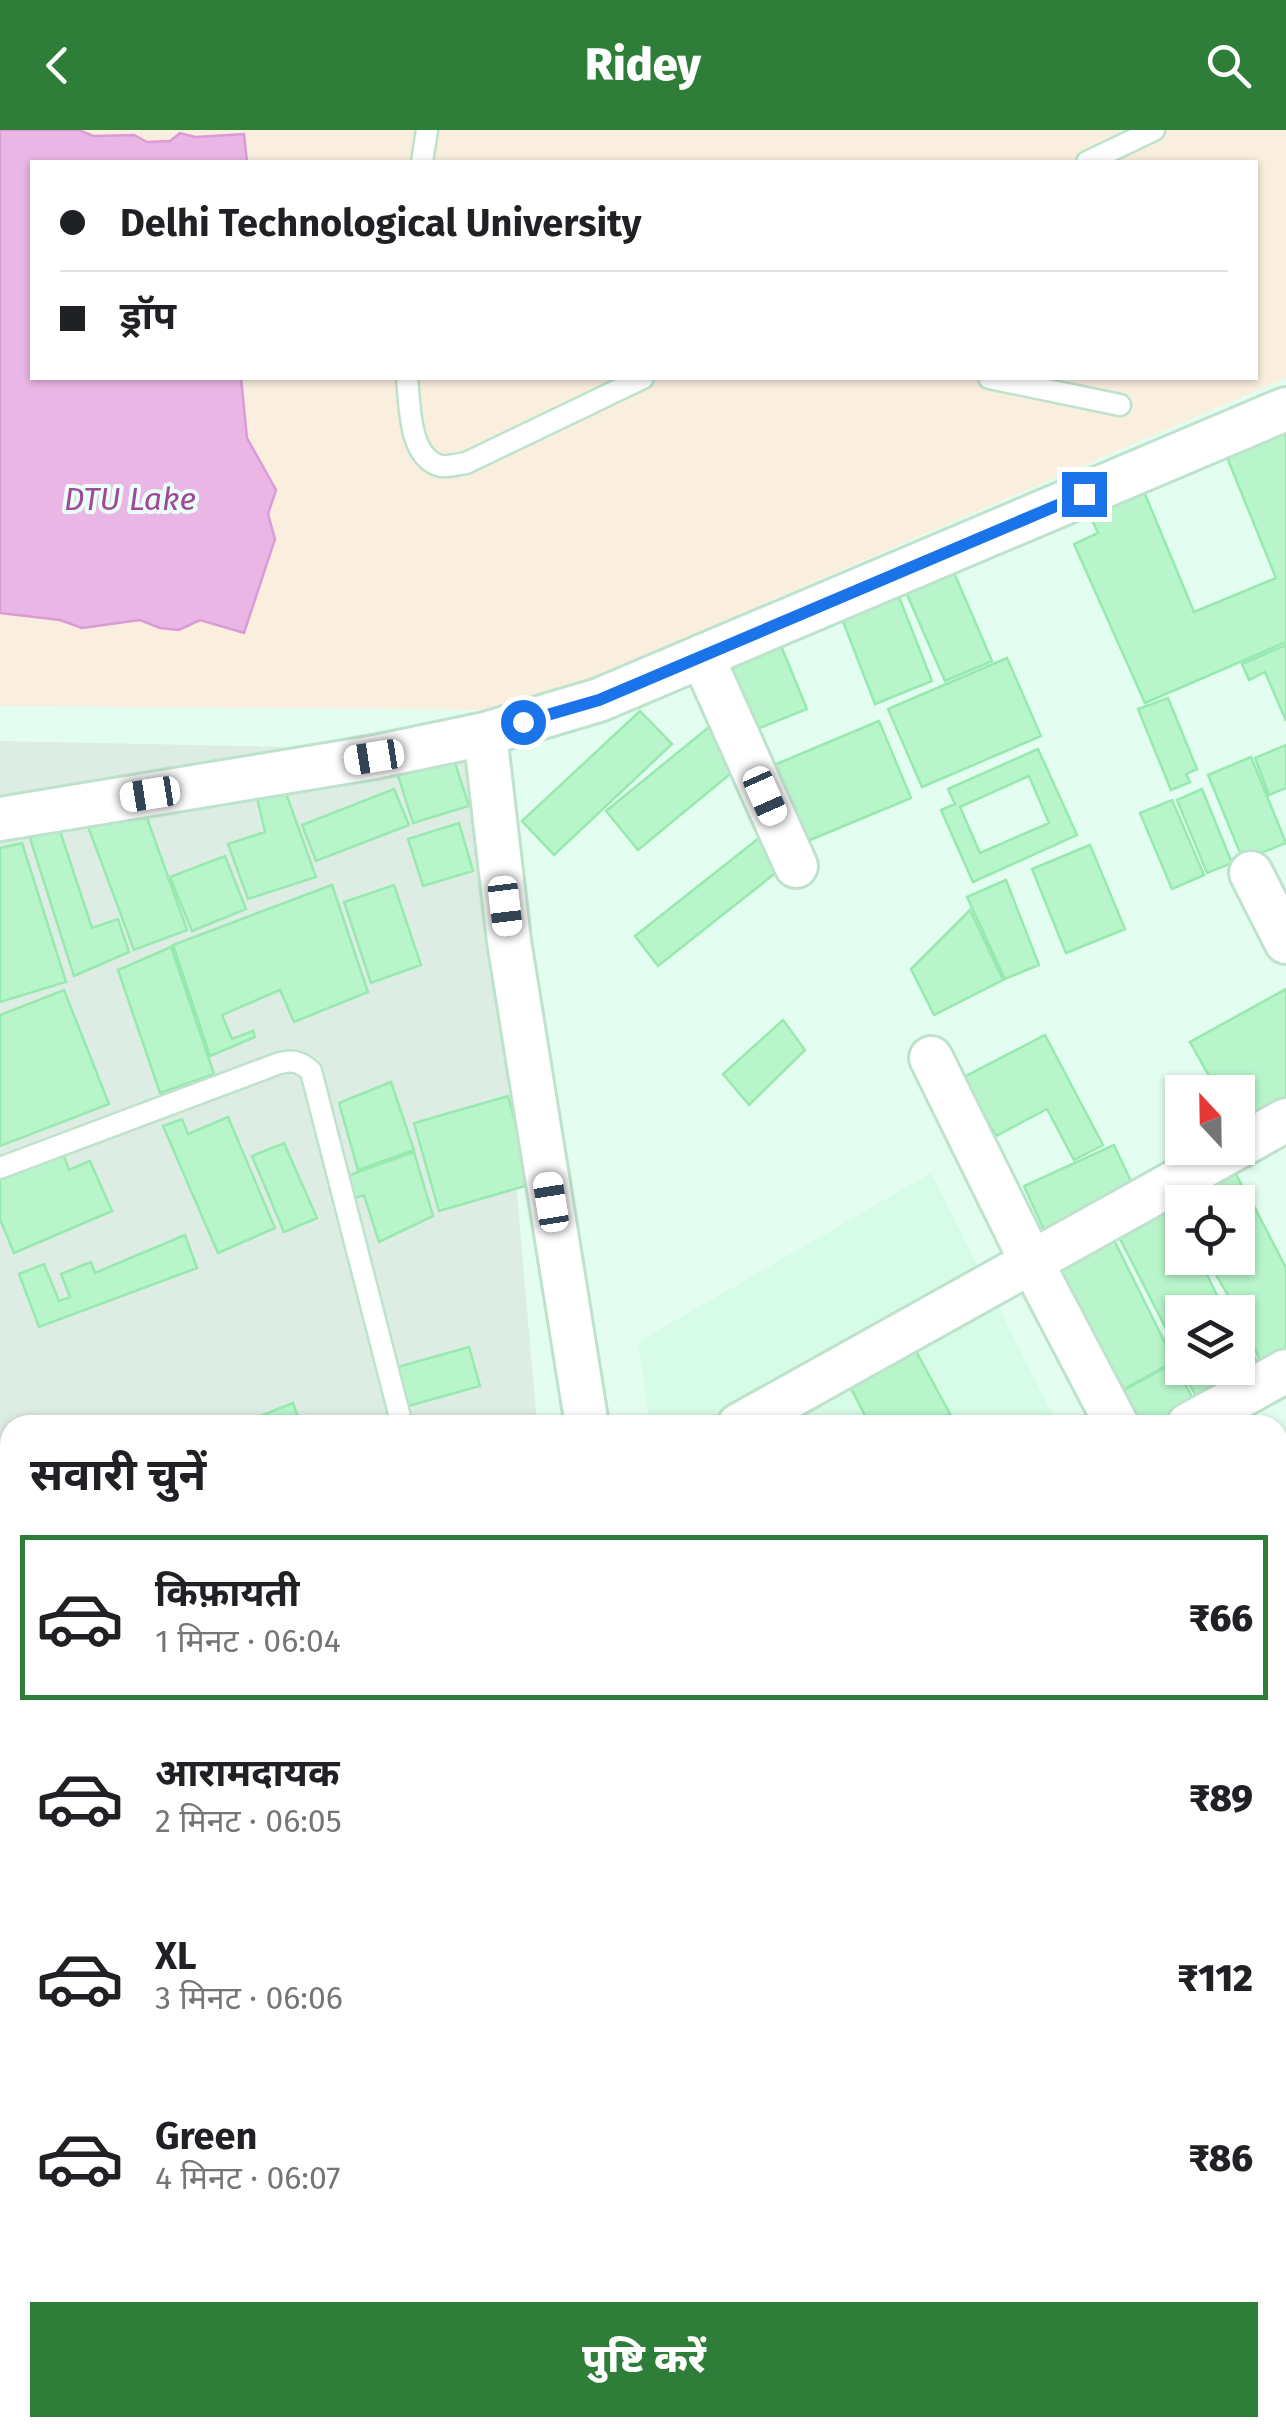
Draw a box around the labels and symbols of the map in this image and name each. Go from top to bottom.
route end [1062,472,1107,517]
water label: DTU Lake [64,480,196,518]
route start [501,700,546,745]
car [342,737,406,777]
car [739,762,791,830]
car [118,774,182,814]
car [486,874,524,938]
north arrow [1165,1075,1255,1165]
car [531,1170,571,1234]

